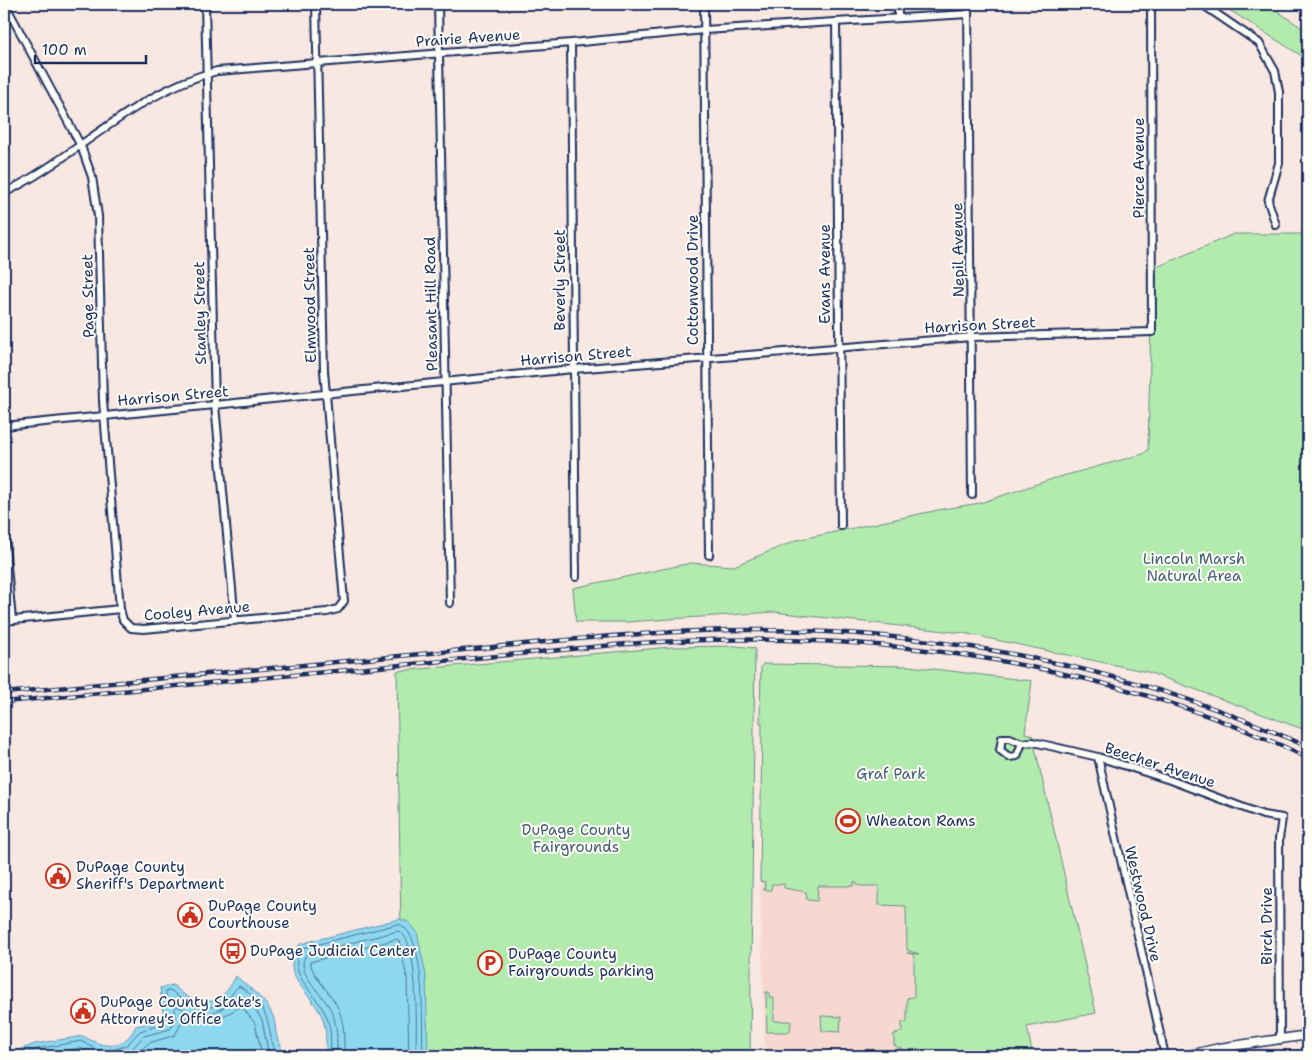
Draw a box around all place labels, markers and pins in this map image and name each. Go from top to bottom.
sports icon: Wheaton Rams [835,808,861,834]
place label: Wheaton Rams [866,811,976,831]
place label: DuPage County Sheriff's Department [76,857,225,894]
public building icon: DuPage County Sheriff's Department [45,863,71,889]
place label: DuPage County Courthouse [208,896,317,933]
public building icon: DuPage County Courthouse [177,902,203,928]
bus stop icon: DuPage Judicial Center [220,938,246,964]
place label: DuPage Judicial Center [250,941,417,961]
place label: DuPage County Fairgrounds parking [508,944,654,981]
parking icon: DuPage County Fairgrounds parking [477,950,503,976]
place label: DuPage County State's Attorney's Office [100,992,262,1029]
public building icon: DuPage County State's Attorney's Office [70,998,96,1024]

